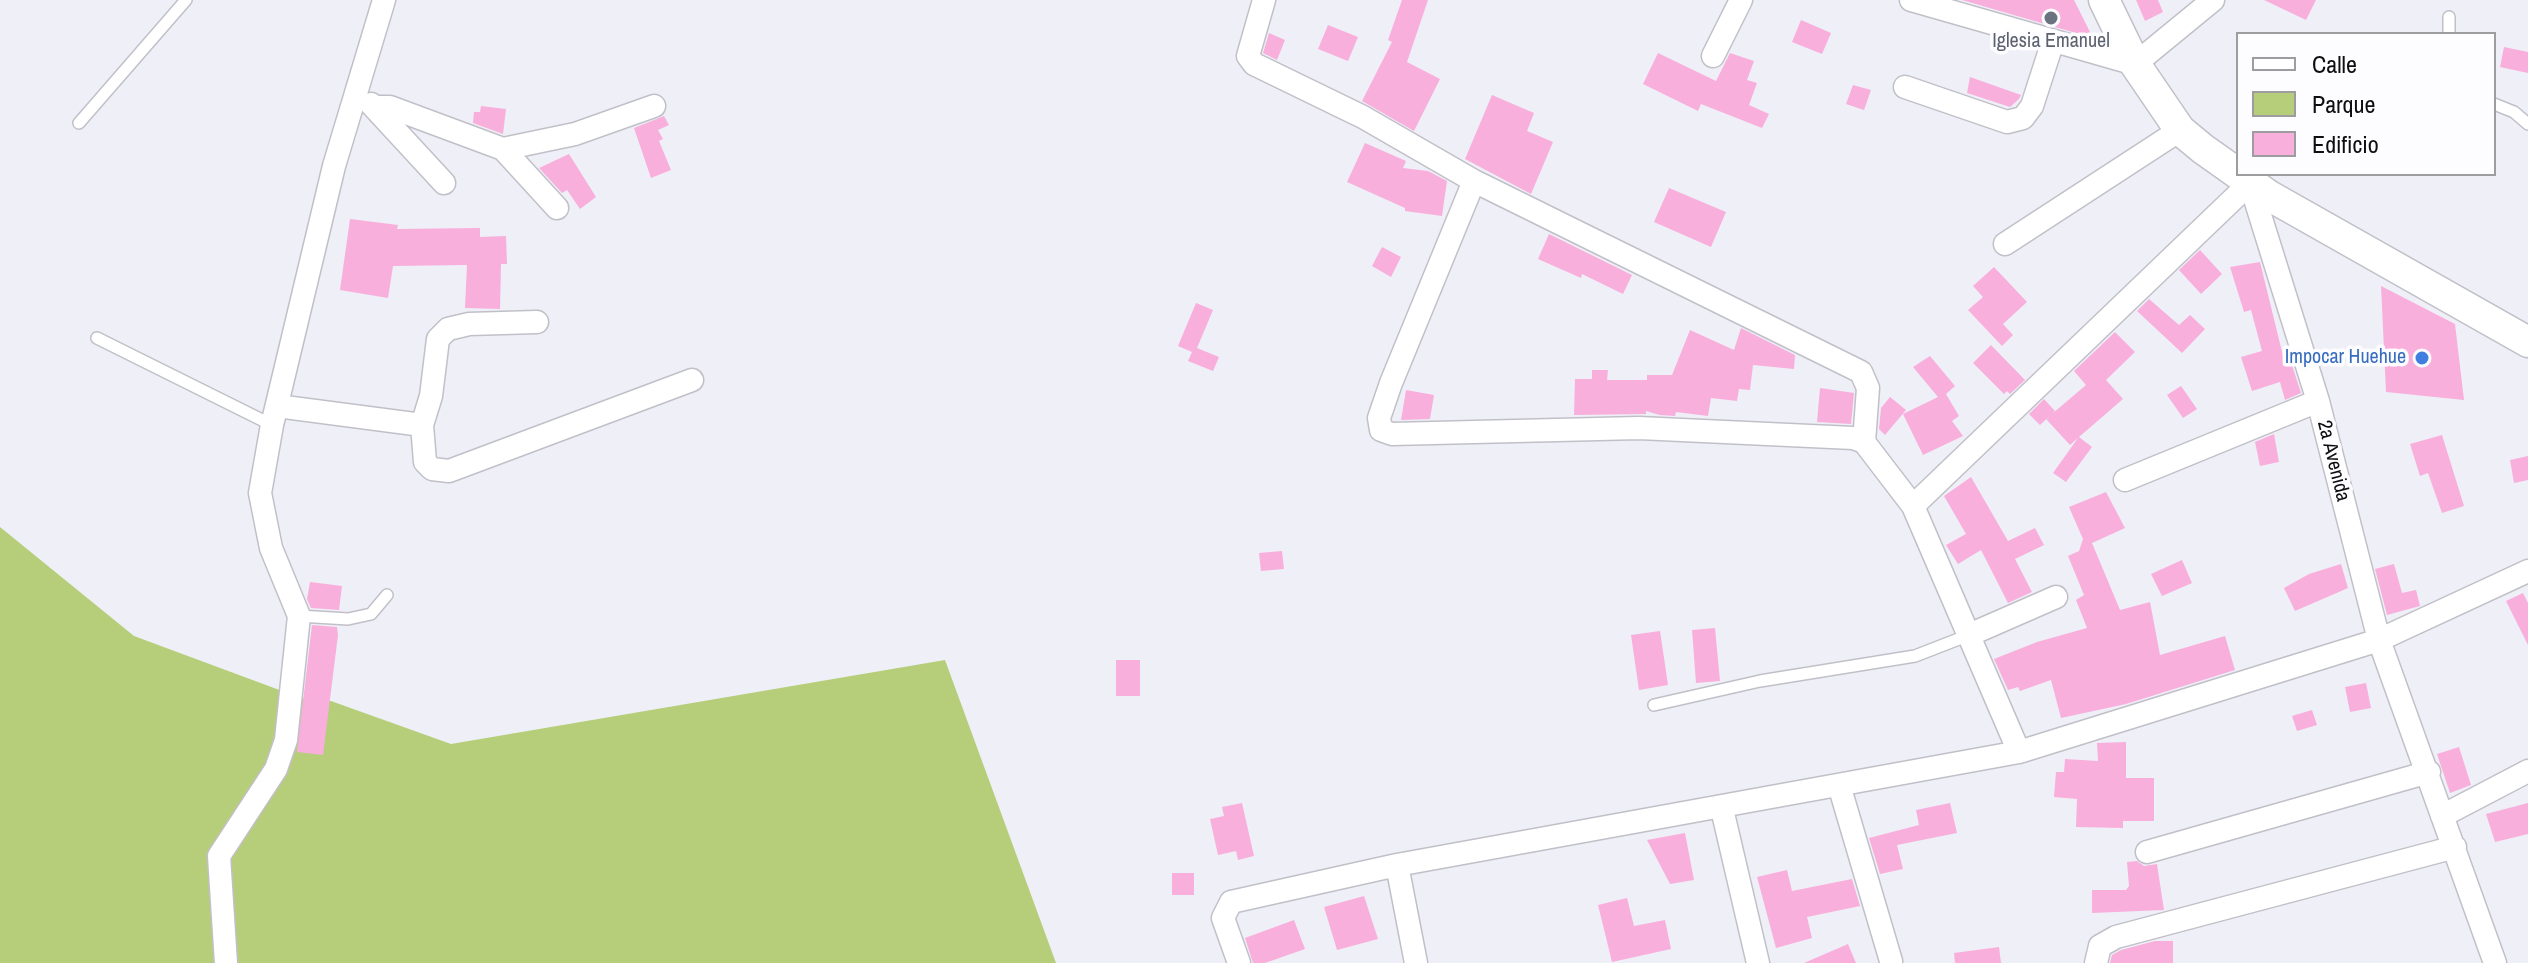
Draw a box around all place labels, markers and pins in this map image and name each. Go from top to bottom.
marker: Iglesia Emanuel [2042,9,2060,27]
place label: Iglesia Emanuel [1992,30,2110,54]
place label: Impocar Huehue [2285,346,2406,370]
marker: Impocar Huehue [2413,349,2431,367]

